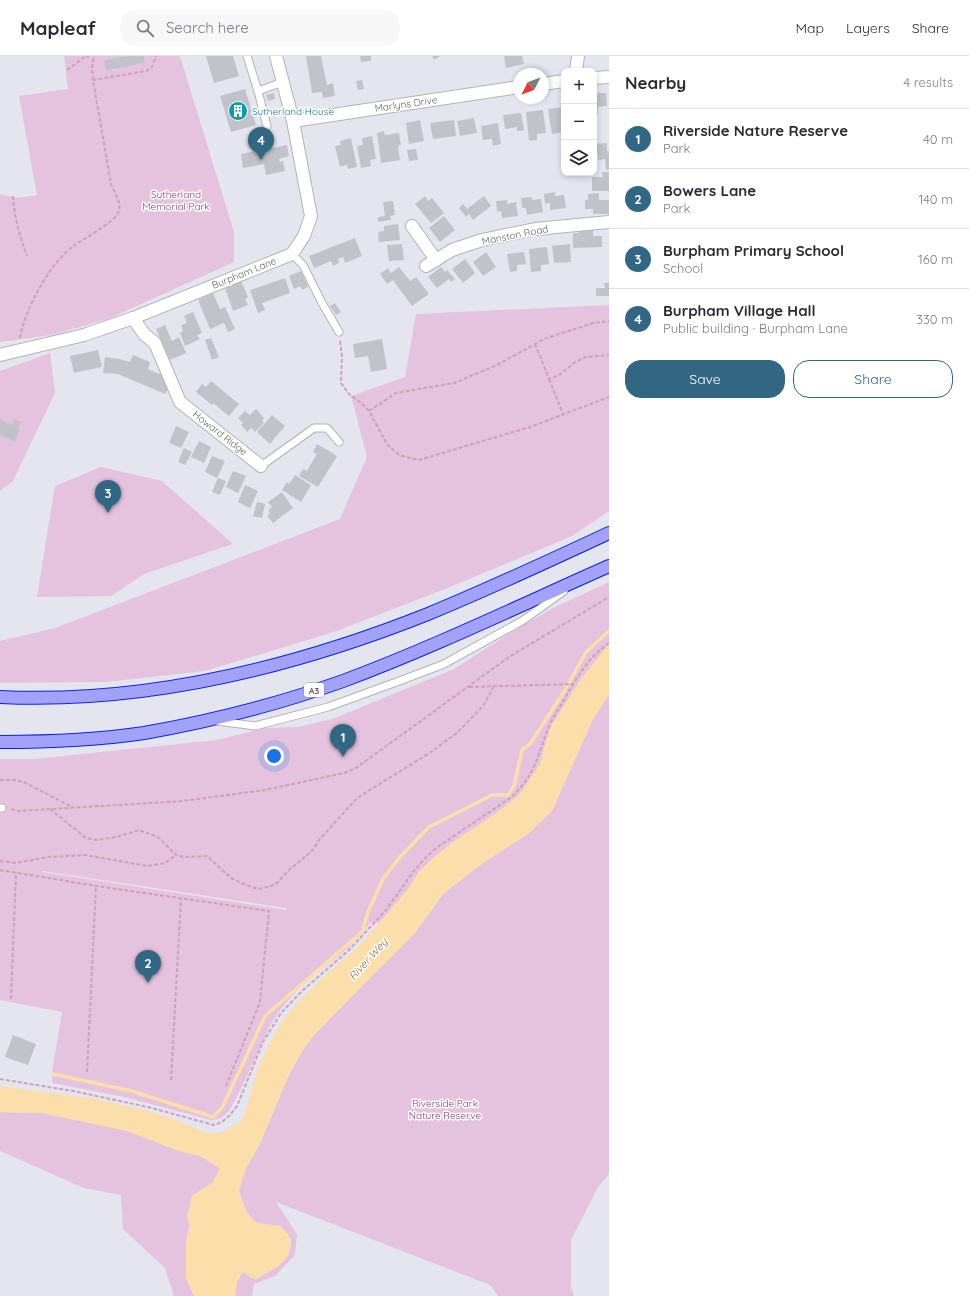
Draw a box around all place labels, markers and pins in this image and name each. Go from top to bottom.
building icon: Sutherland House [227,100,249,122]
place label: Sutherland House [252,105,334,118]
pin: 4 [248,127,274,160]
pin: 3 [95,480,121,513]
pin: 1 [330,724,356,757]
pin: 2 [135,950,161,983]

